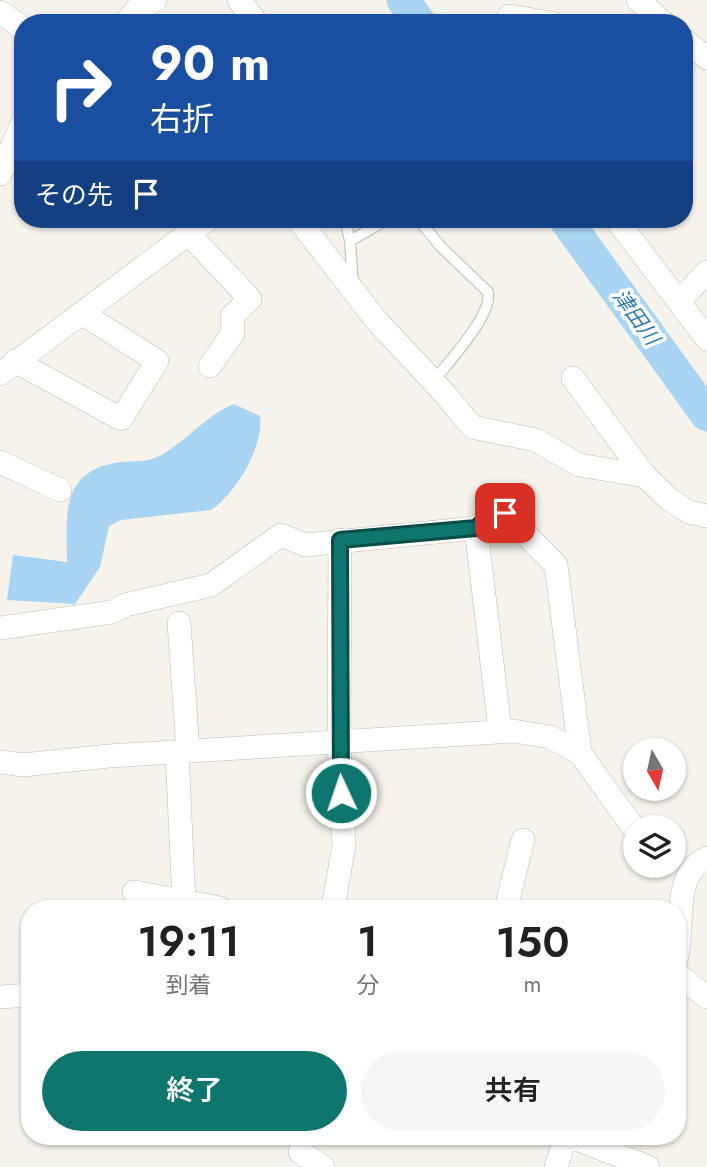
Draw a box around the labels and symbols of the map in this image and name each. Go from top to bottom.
water label: 津田川 [605,283,668,353]
pin [475,483,535,543]
north arrow [623,738,686,802]
position arrow [304,756,378,830]

